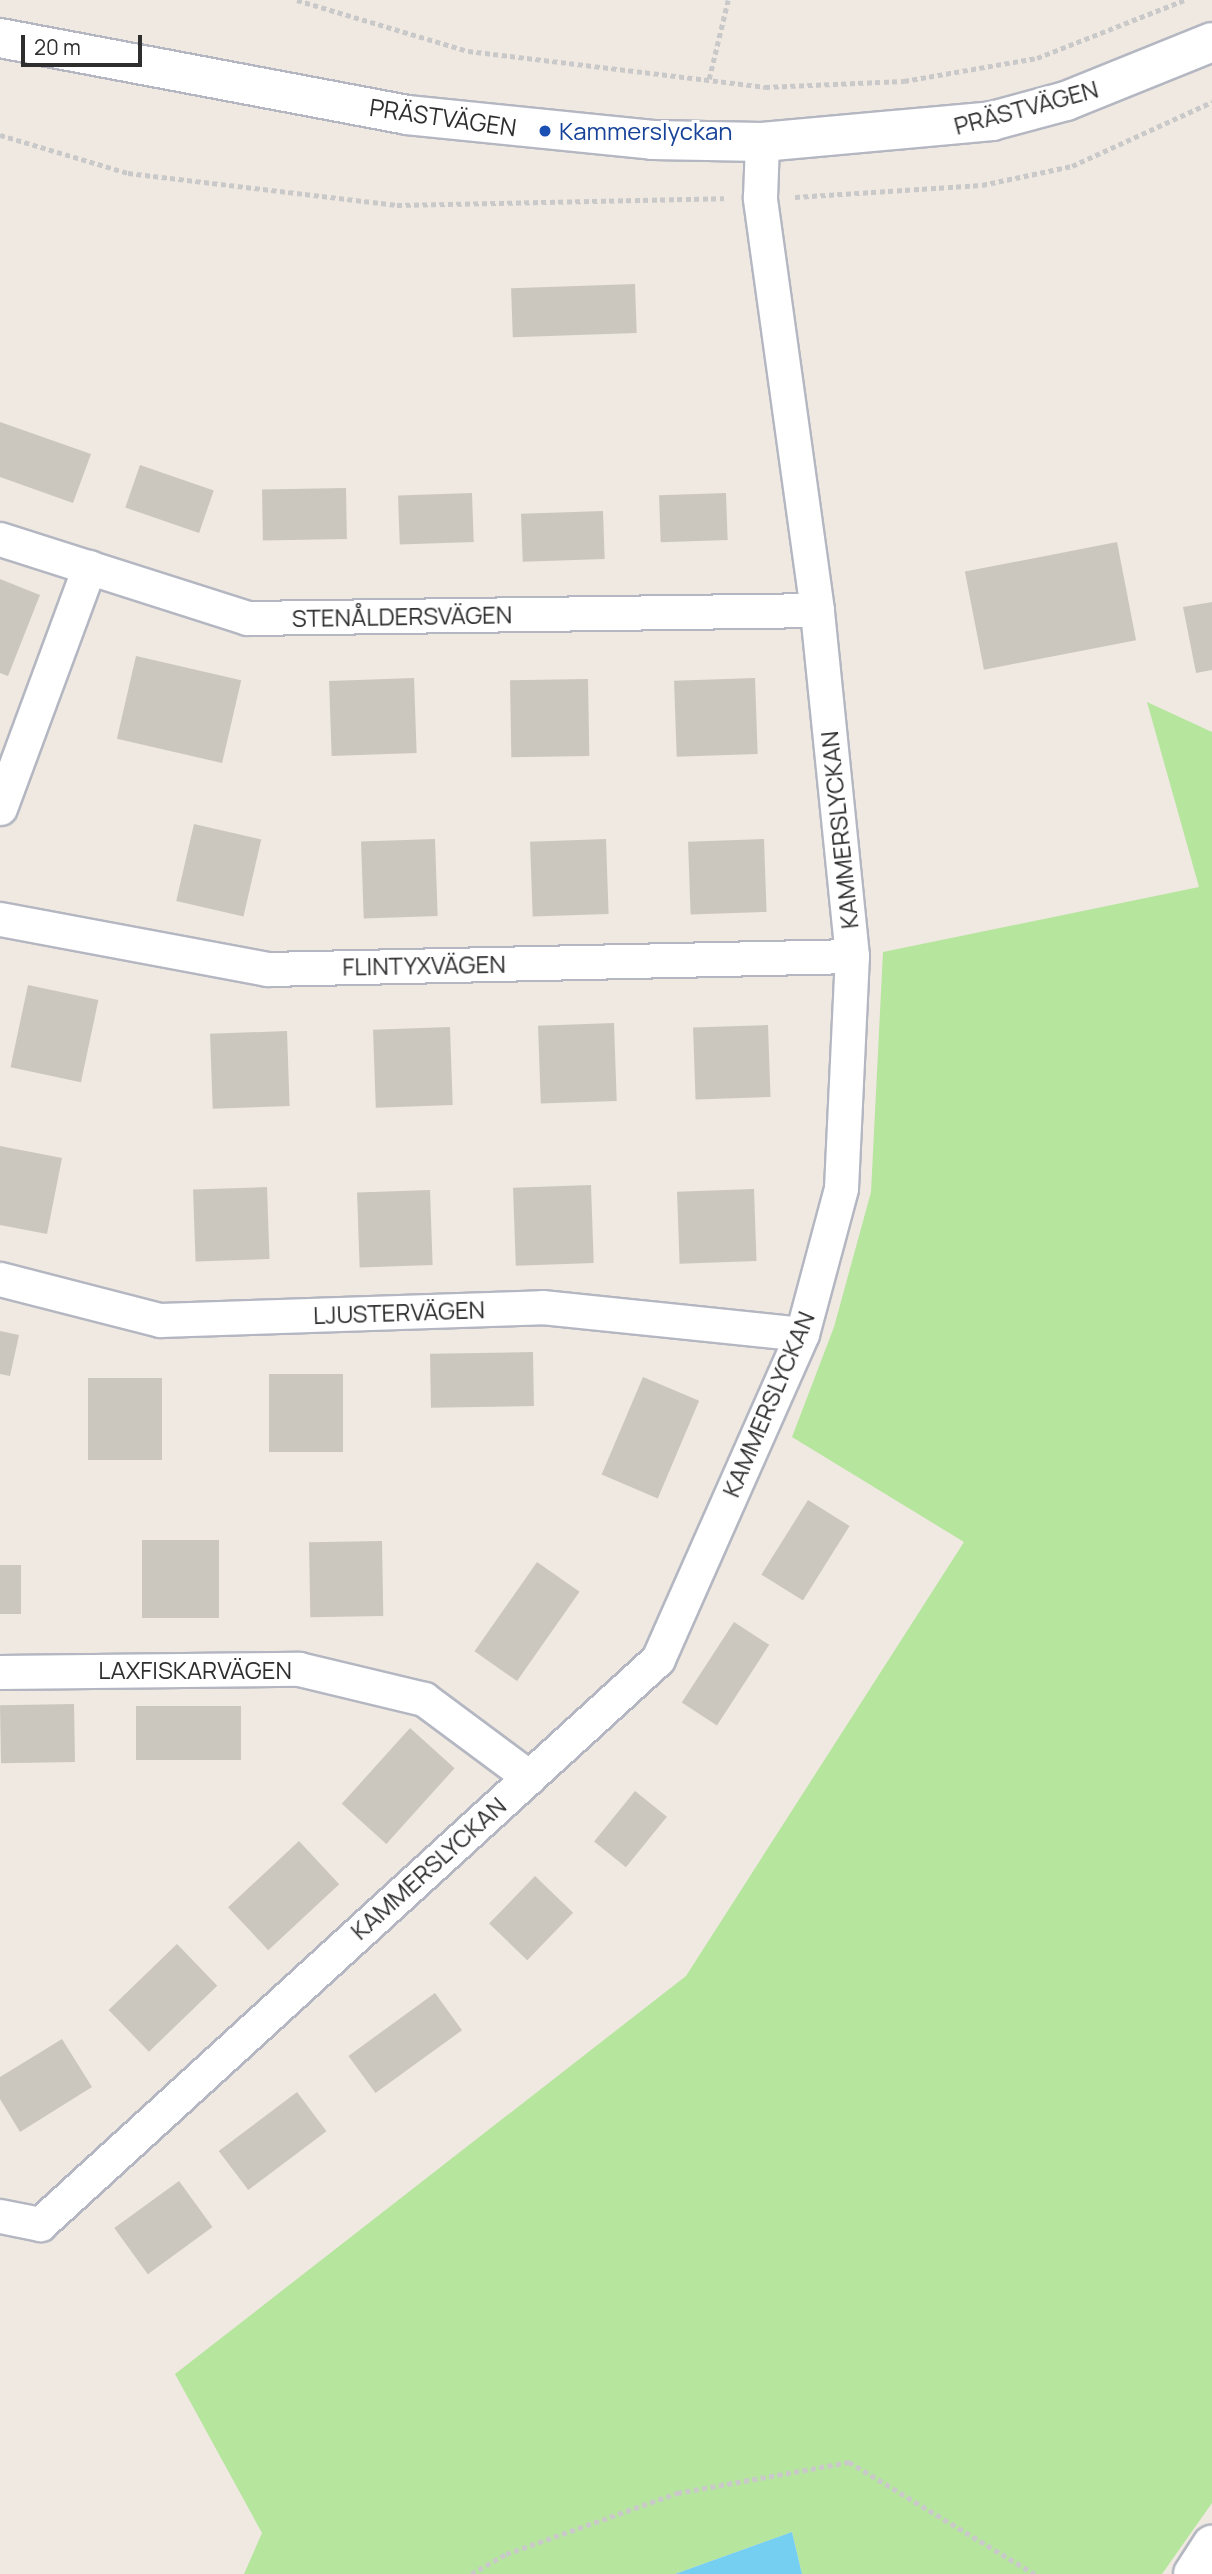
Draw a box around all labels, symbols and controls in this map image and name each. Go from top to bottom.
scale bar [24,21,145,65]
text: 20 m [34,33,81,61]
street label: PRÄSTVÄGEN [951,74,1101,140]
street label: PRÄSTVÄGEN [368,92,518,142]
place label: Kammerslyckan [559,117,733,145]
marker: Kammerslyckan [537,123,553,139]
street label: STENÅLDERSVÄGEN [292,600,512,632]
street label: KAMMERSLYCKAN [814,730,864,930]
street label: FLINTYXVÄGEN [342,949,506,981]
street label: LJUSTERVÄGEN [313,1295,485,1329]
street label: KAMMERSLYCKAN [716,1307,820,1501]
street label: LAXFISKARVÄGEN [98,1656,292,1684]
street label: KAMMERSLYCKAN [345,1791,511,1945]

